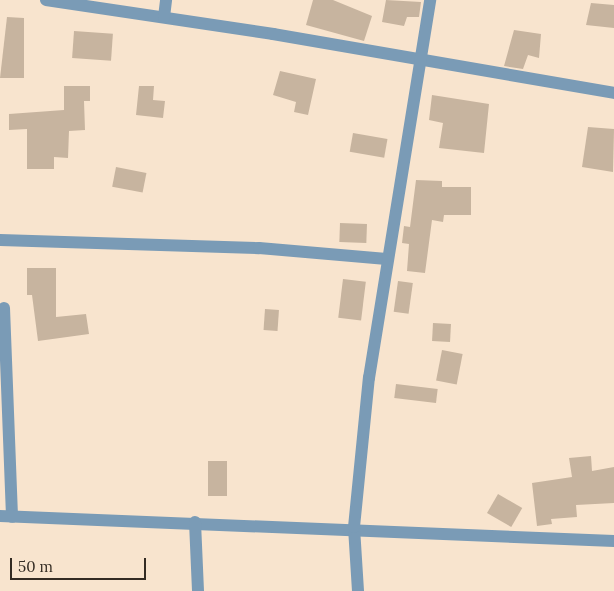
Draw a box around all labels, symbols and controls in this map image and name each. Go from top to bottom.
scale bar [12,548,149,580]
text: 50 m [18,557,53,576]

